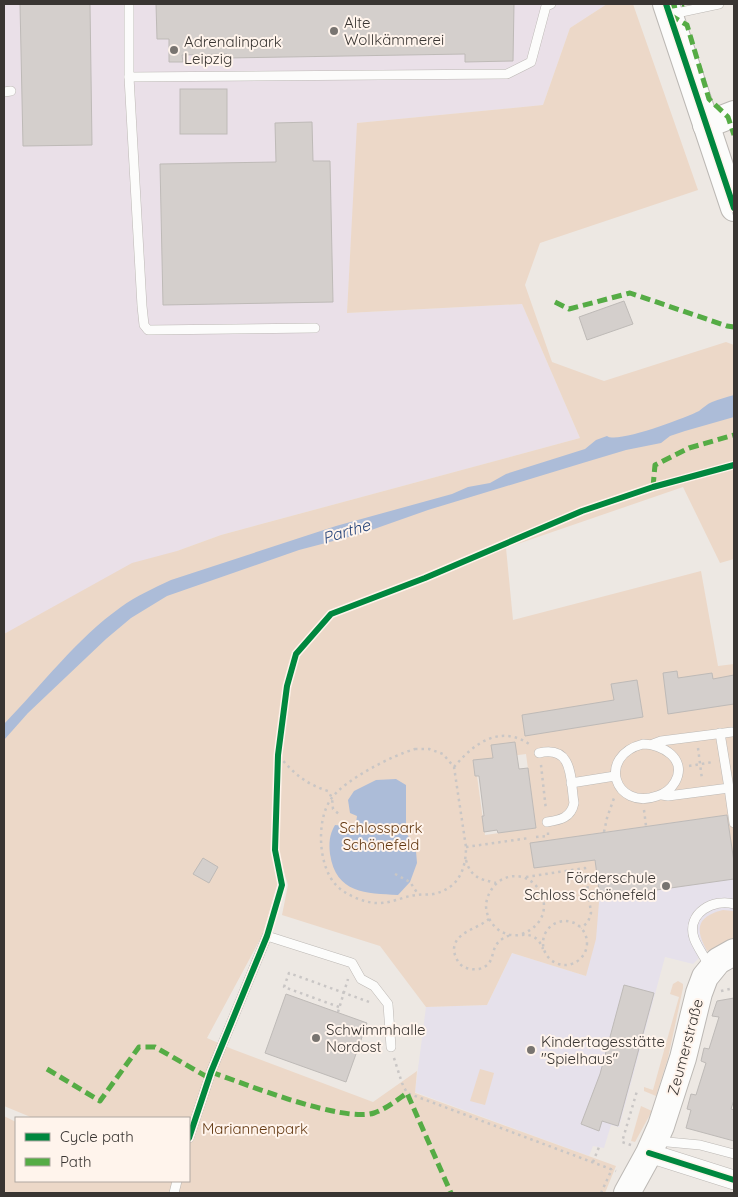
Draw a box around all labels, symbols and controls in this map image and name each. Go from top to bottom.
place label: Alte Wollkämmerei [344,13,444,49]
marker: Alte Wollkämmerei [328,25,340,37]
place label: Adrenalinpark Leipzig [184,32,282,68]
marker: Adrenalinpark Leipzig [168,44,180,56]
water label: Parthe [320,514,373,548]
park label: Schlosspark Schönefeld [339,818,423,854]
place label: Förderschule Schloss Schönefeld [524,868,656,904]
marker: Förderschule Schloss Schönefeld [660,880,672,892]
street label: Zeumerstraße [663,997,707,1097]
place label: Schwimmhalle Nordost [326,1020,425,1056]
marker: Schwimmhalle Nordost [310,1032,322,1044]
place label: Kindertagesstätte "Spielhaus" [541,1032,665,1068]
marker: Kindertagesstätte "Spielhaus" [525,1044,537,1056]
legend [15,1117,190,1182]
park label: Mariannenpark [202,1119,308,1138]
text: Cycle path [60,1127,134,1146]
text: Path [60,1152,92,1171]

